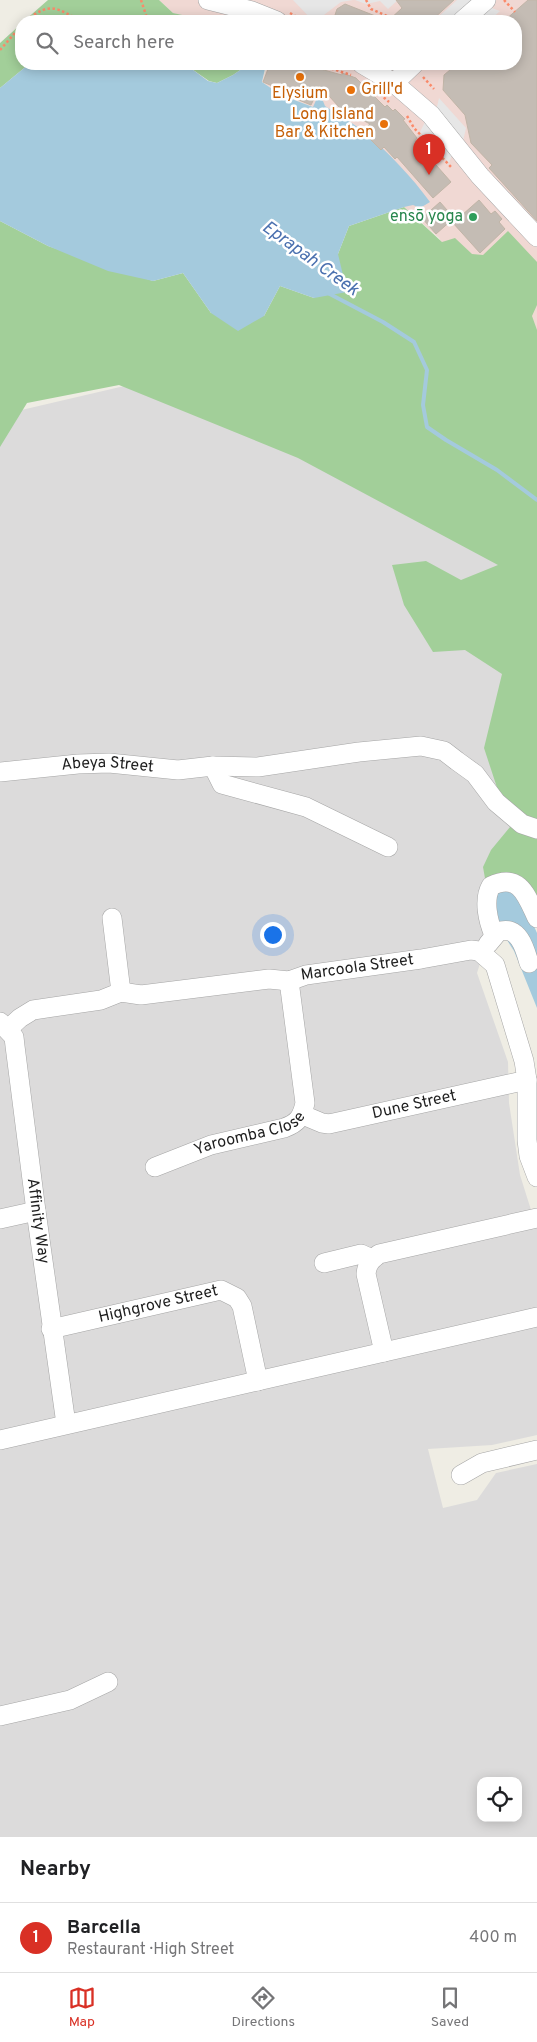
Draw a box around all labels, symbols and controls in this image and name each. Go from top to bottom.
search box [15,15,522,70]
icon: search [33,29,61,57]
text: Search here [73,31,175,55]
marker: Elysium [294,71,306,83]
place label: Grill'd [361,80,403,100]
place label: Elysium [272,84,328,104]
marker: Grill'd [345,84,357,96]
place label: Long Island Bar & Kitchen [275,105,374,143]
marker: Long Island Bar & Kitchen [378,118,390,130]
pin: 1 [413,134,445,175]
place label: ensō yoga [390,207,463,227]
marker: ensō yoga [467,211,479,223]
water label: Eprapah Creek [257,216,364,302]
street label: Abeya Street [60,753,155,777]
your location [260,922,286,948]
street label: Marcoola Street [300,950,415,986]
street label: Dune Street [370,1086,458,1124]
street label: Yaroomba Close [191,1108,311,1161]
street label: Affinity Way [22,1177,53,1265]
street label: Highgrove Street [97,1281,220,1328]
map controls [477,1777,522,1822]
button: locate [477,1777,522,1822]
text: Nearby [20,1856,91,1883]
text: Barcella [67,1916,141,1940]
text: 1 [33,1928,39,1948]
text: 400 m [469,1928,517,1948]
text: Restaurant · High Street [67,1940,234,1960]
tab: Map [68,1984,96,2031]
tab: Directions [231,1984,295,2031]
tab: Saved [431,1984,469,2031]

